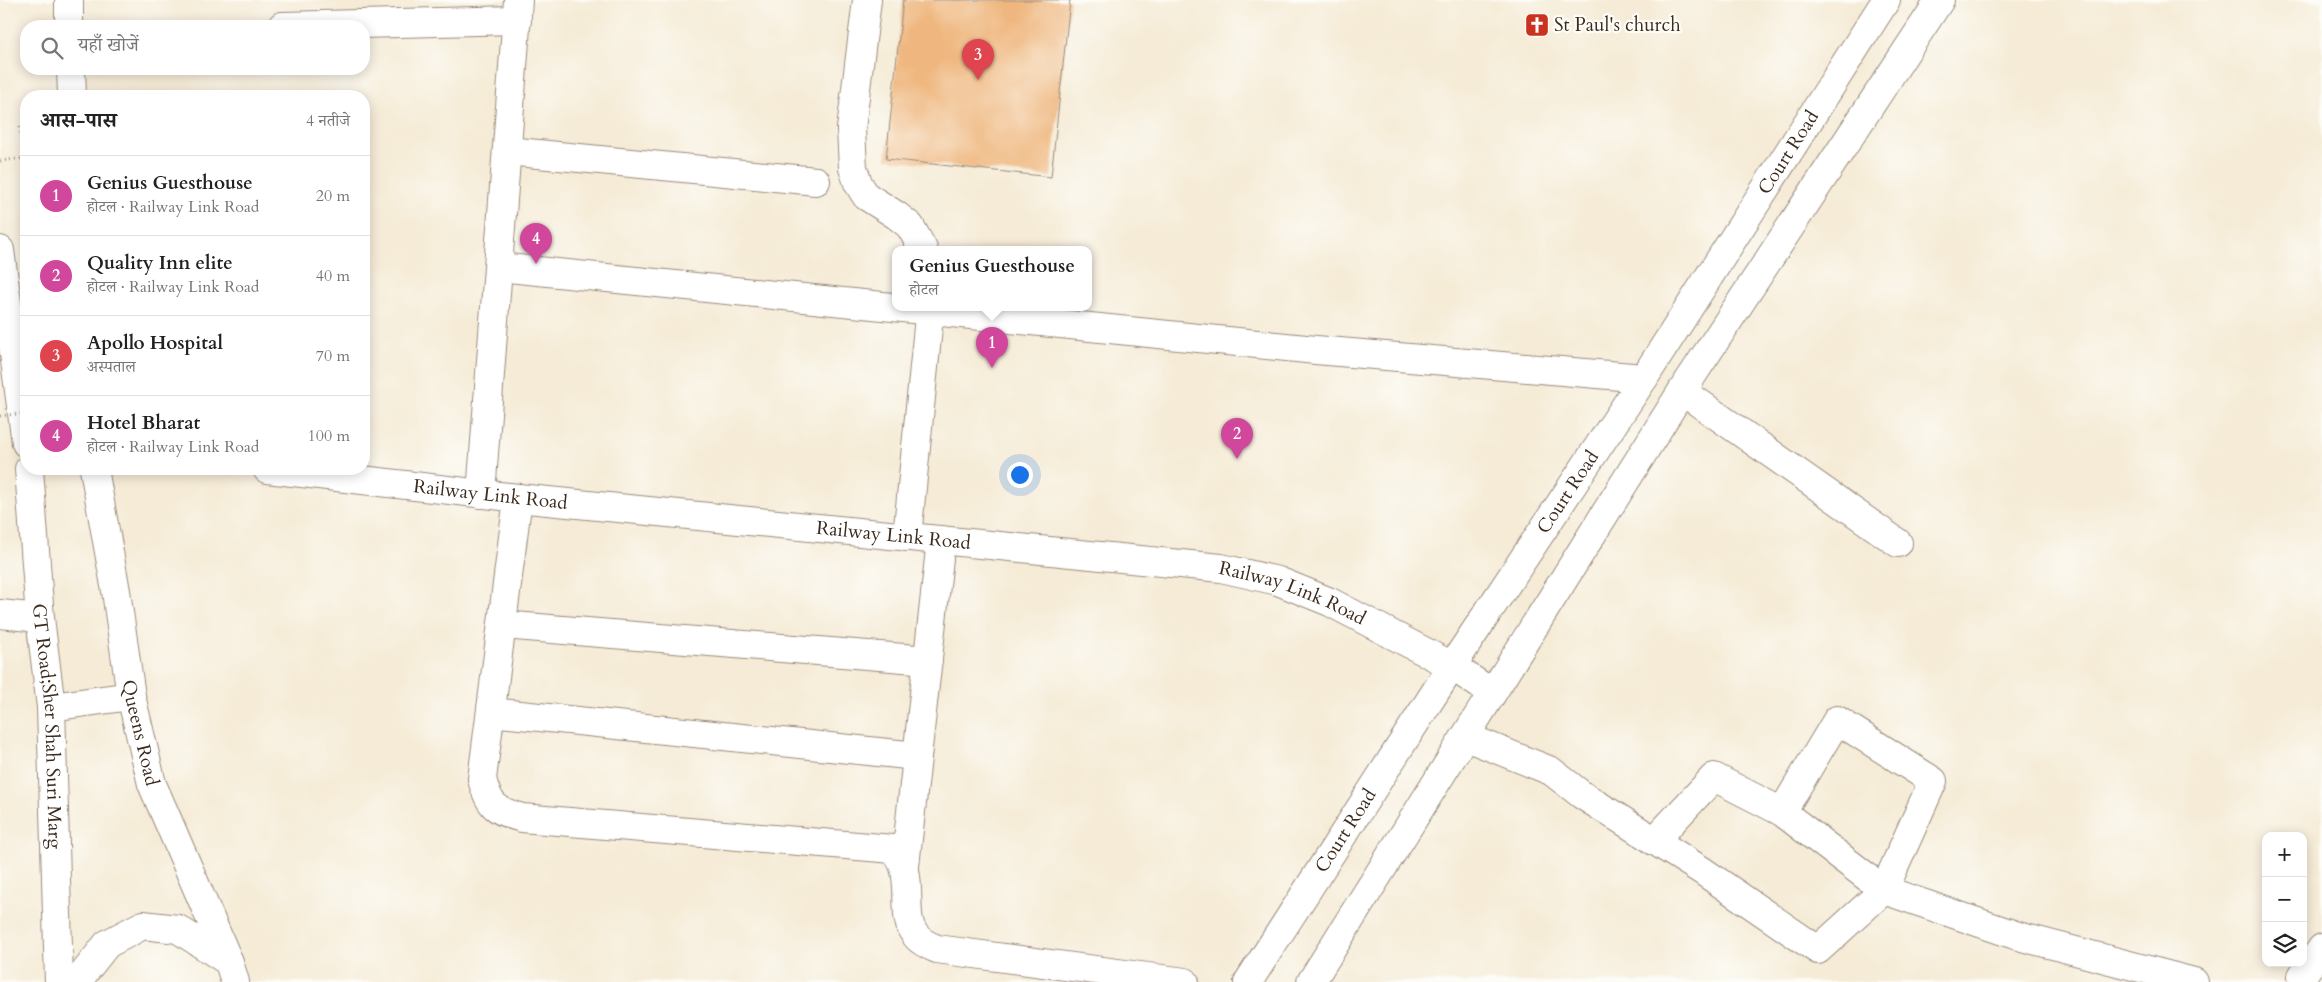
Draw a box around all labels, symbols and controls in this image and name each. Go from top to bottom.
church icon: St Paul's church [1524,12,1550,38]
place label: St Paul's church [1554,12,1681,38]
search box [20,20,370,75]
text: यहाँ खोजें [78,32,139,58]
icon: search [38,34,66,62]
pin: 3 [962,39,994,80]
street label: Court Road [1752,105,1825,200]
text: आस-पास [40,106,117,135]
text: 4 नतीजे [306,110,350,132]
text: Genius Guesthouse [87,170,253,196]
text: 1 [52,185,60,207]
text: 20 m [316,185,350,207]
text: होटल · Railway Link Road [87,196,259,218]
pin: 4 [520,223,552,264]
popup [892,246,1092,311]
text: Quality Inn elite [87,250,233,276]
text: Genius Guesthouse [909,253,1075,279]
text: 2 [52,265,60,287]
text: 40 m [316,265,350,287]
text: होटल · Railway Link Road [87,276,259,298]
text: होटल [909,279,939,301]
pin: 1 [976,327,1008,368]
text: Apollo Hospital [87,330,223,356]
text: 3 [52,345,60,367]
text: 70 m [316,345,350,367]
text: अस्पताल [87,356,136,378]
text: Hotel Bharat [87,410,200,436]
pin: 2 [1221,418,1253,459]
text: 4 [52,425,60,447]
text: 100 m [308,425,350,447]
text: होटल · Railway Link Road [87,436,259,458]
street label: Court Road [1531,445,1605,539]
your location [1007,462,1033,488]
street label: Railway Link Road [412,473,569,516]
street label: Railway Link Road [815,515,972,556]
street label: Railway Link Road [1217,555,1370,632]
street label: GT Road;Sher Shah Suri Marg [26,603,68,850]
street label: Queens Road [116,678,165,789]
street label: Court Road [1309,784,1382,878]
map controls [2262,832,2307,967]
button: + [2262,832,2307,877]
button: − [2262,877,2307,922]
button: layers [2262,922,2307,967]

